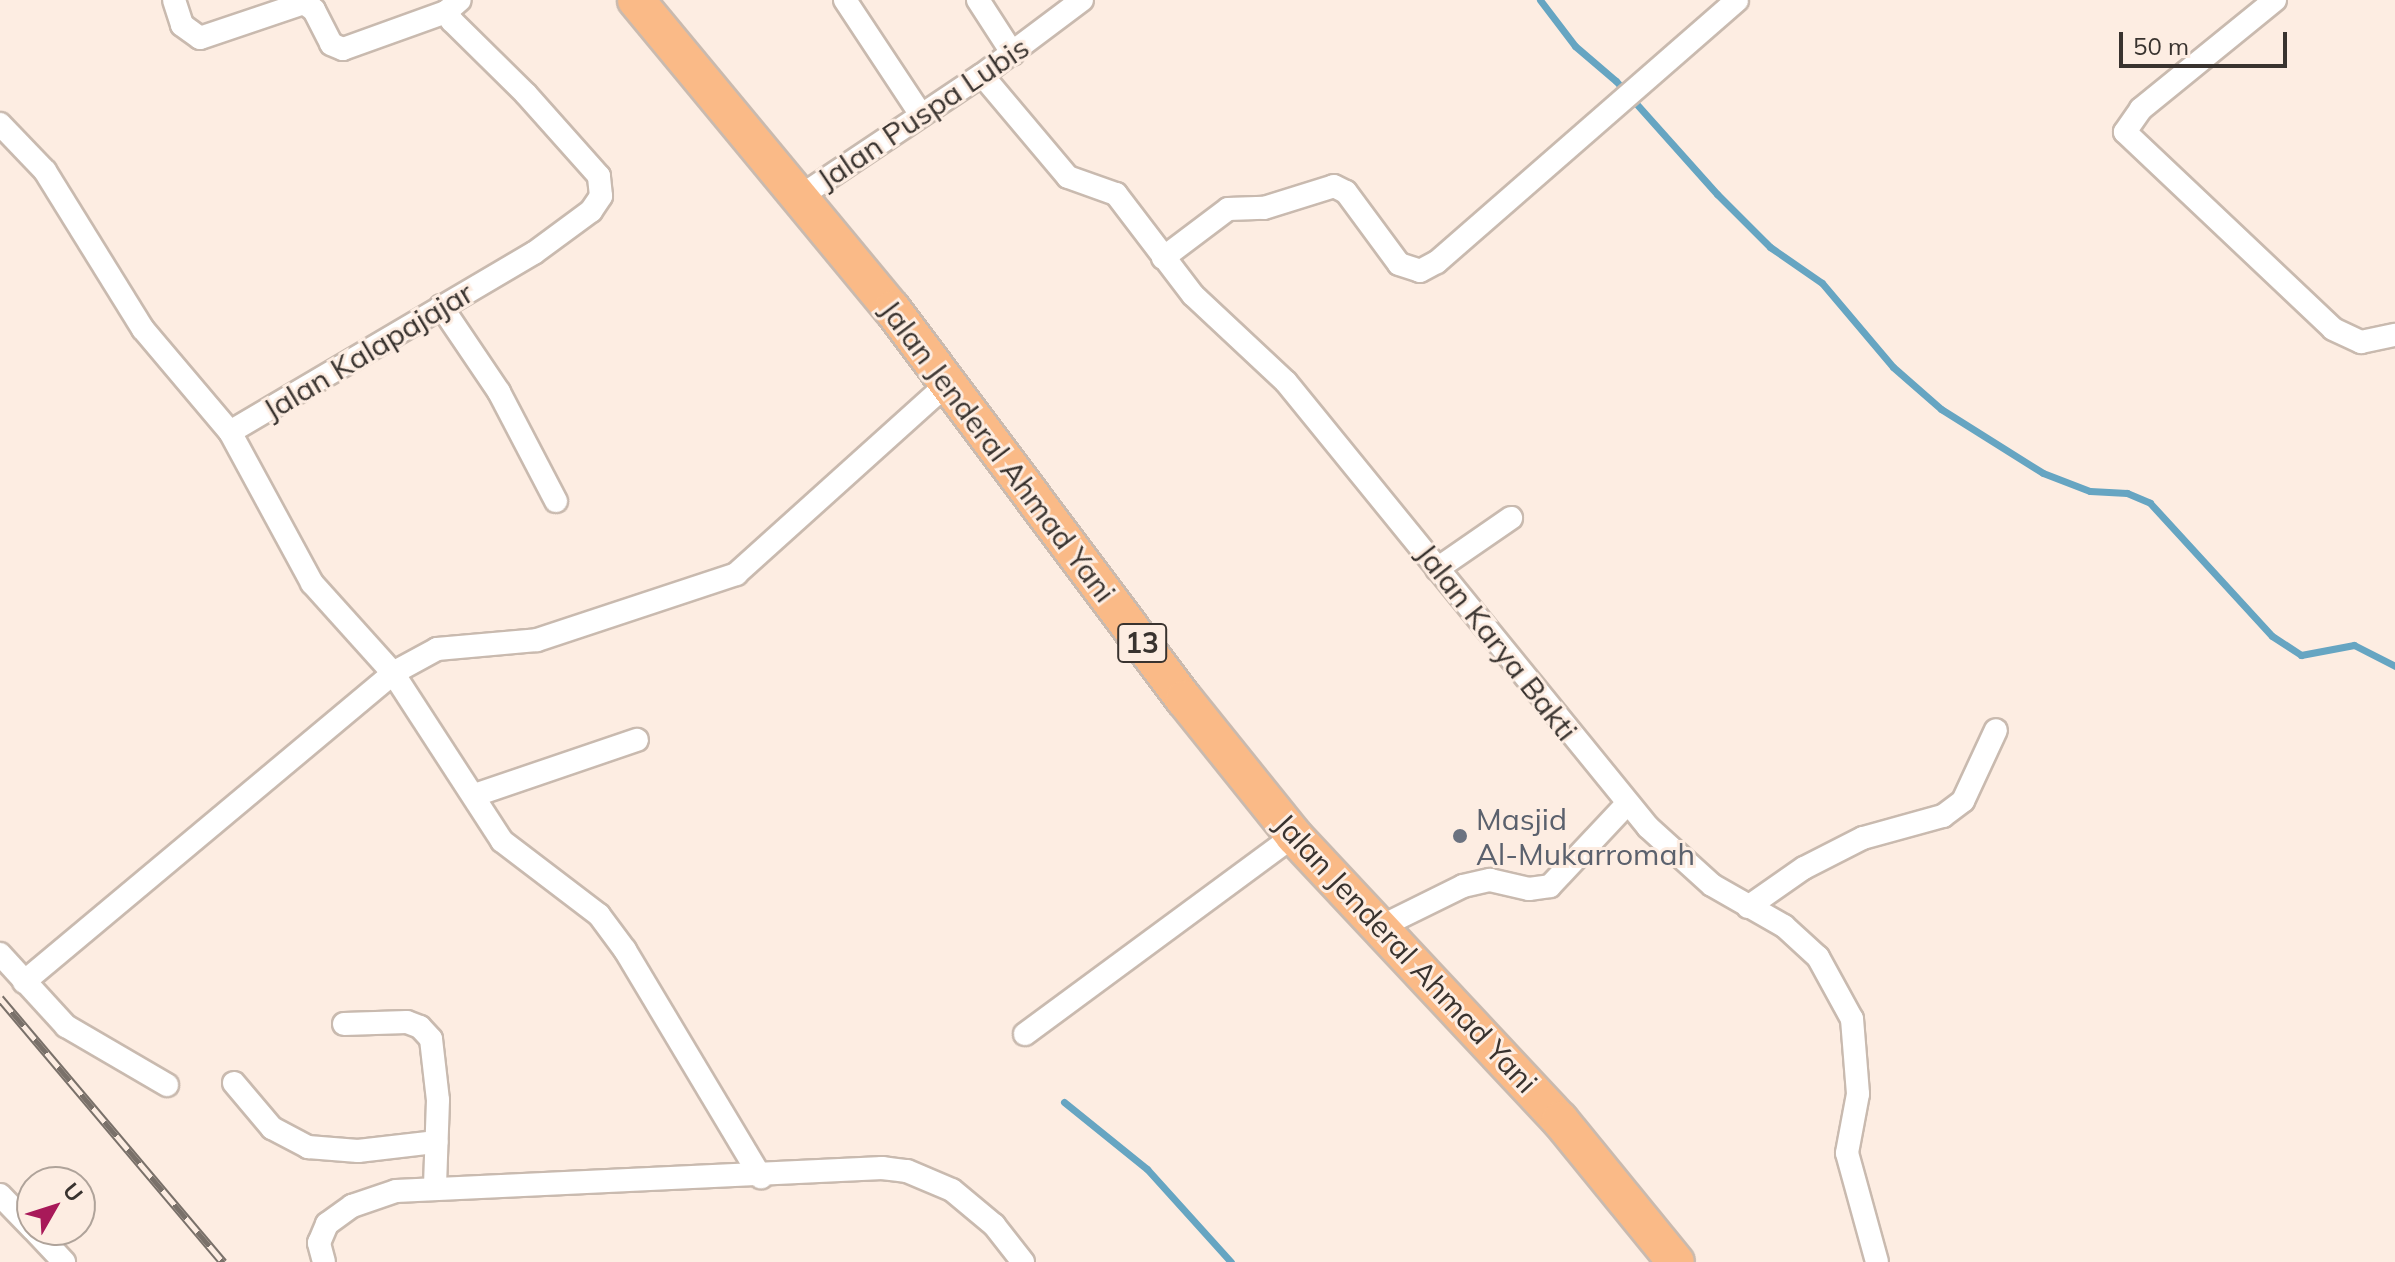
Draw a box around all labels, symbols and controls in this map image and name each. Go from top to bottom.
scale bar [2123,16,2291,66]
street label: Jalan Puspa Lubis [810,29,1036,197]
text: 50 m [2133,31,2189,61]
street label: Jalan Kalapajajar [257,274,479,428]
street label: Jalan Jenderal Ahmad Yani [873,293,1123,609]
street label: Jalan Karya Bakti [1409,536,1585,748]
road number: 13 [1116,619,1168,667]
place label: Masjid Al-Mukarromah [1476,801,1695,872]
street label: Jalan Jenderal Ahmad Yani [1267,806,1545,1100]
marker: Masjid Al-Mukarromah [1451,827,1469,845]
north arrow [16,1166,96,1246]
text: U [57,1177,89,1207]

